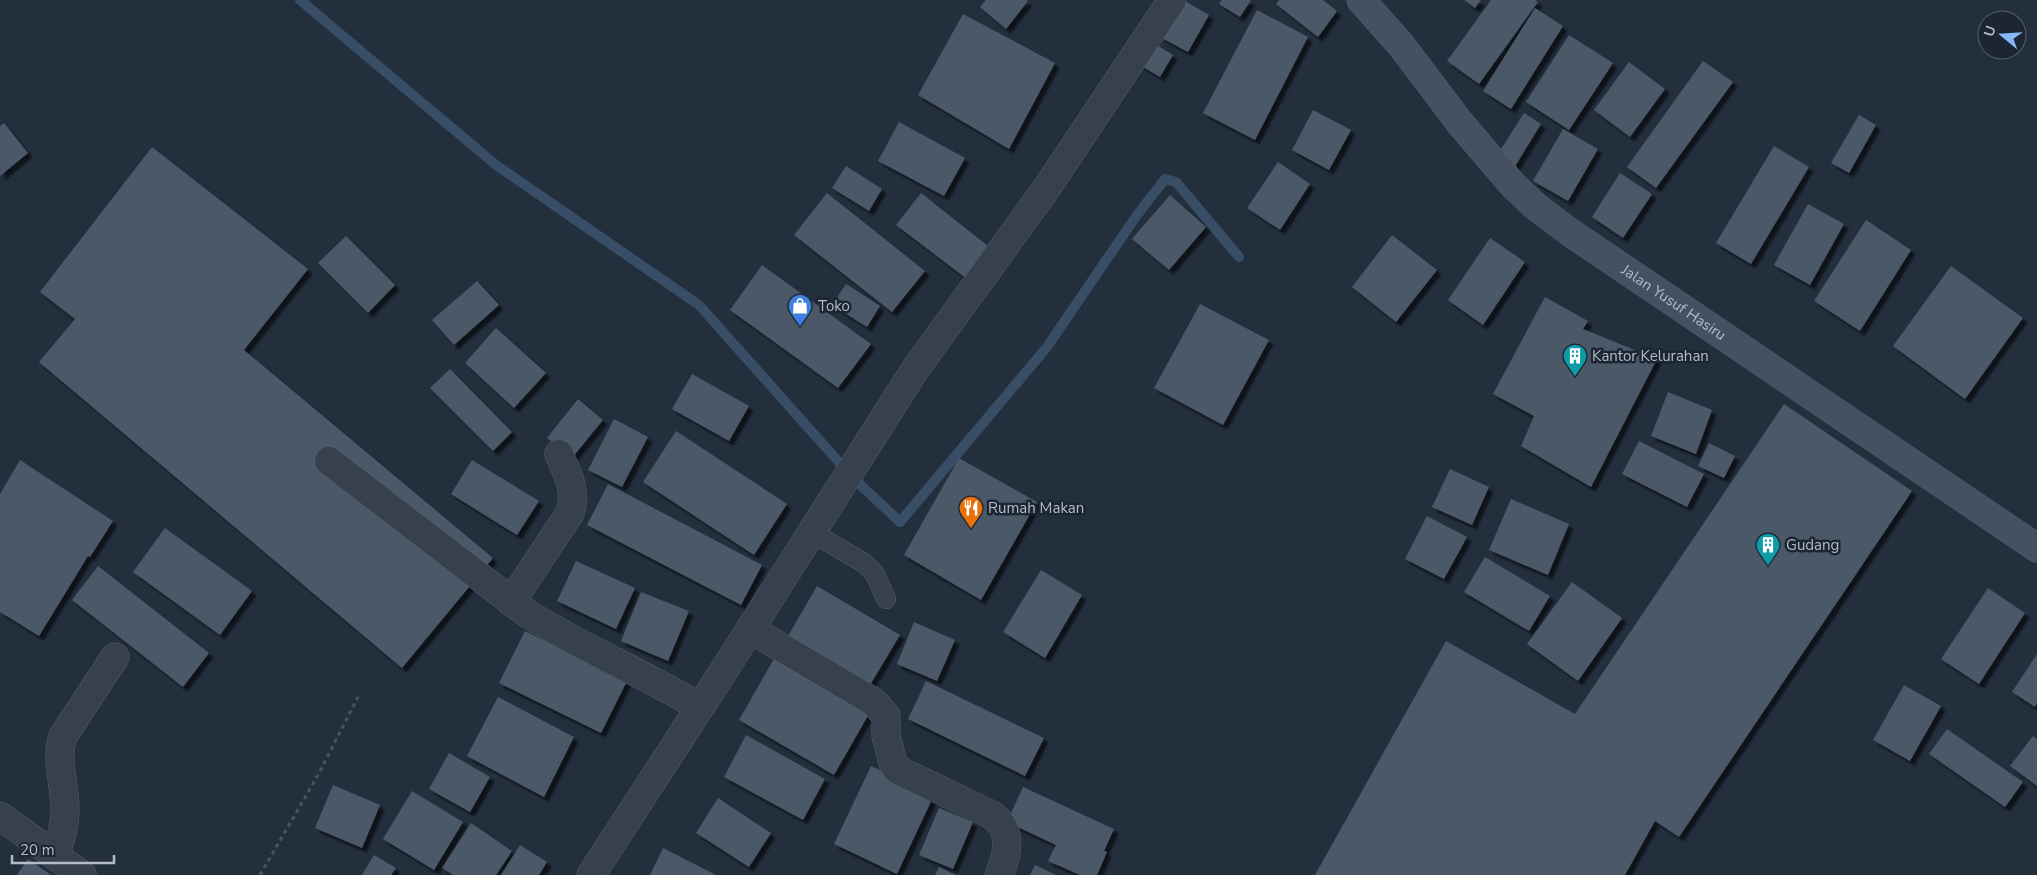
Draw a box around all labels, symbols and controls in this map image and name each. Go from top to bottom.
north arrow [1977,10,2027,60]
text: U [1979,23,2001,39]
street label: Jalan Yusuf Hasiru [1617,259,1730,345]
shop icon: Toko [787,293,813,327]
place label: Toko [818,296,850,316]
building icon: Kantor Kelurahan [1562,343,1588,377]
place label: Kantor Kelurahan [1592,346,1709,366]
restaurant icon: Rumah Makan [958,495,984,529]
place label: Rumah Makan [988,498,1084,518]
building icon: Gudang [1755,532,1781,566]
place label: Gudang [1786,535,1839,555]
scale bar [12,832,115,864]
text: 20 m [20,840,55,860]

